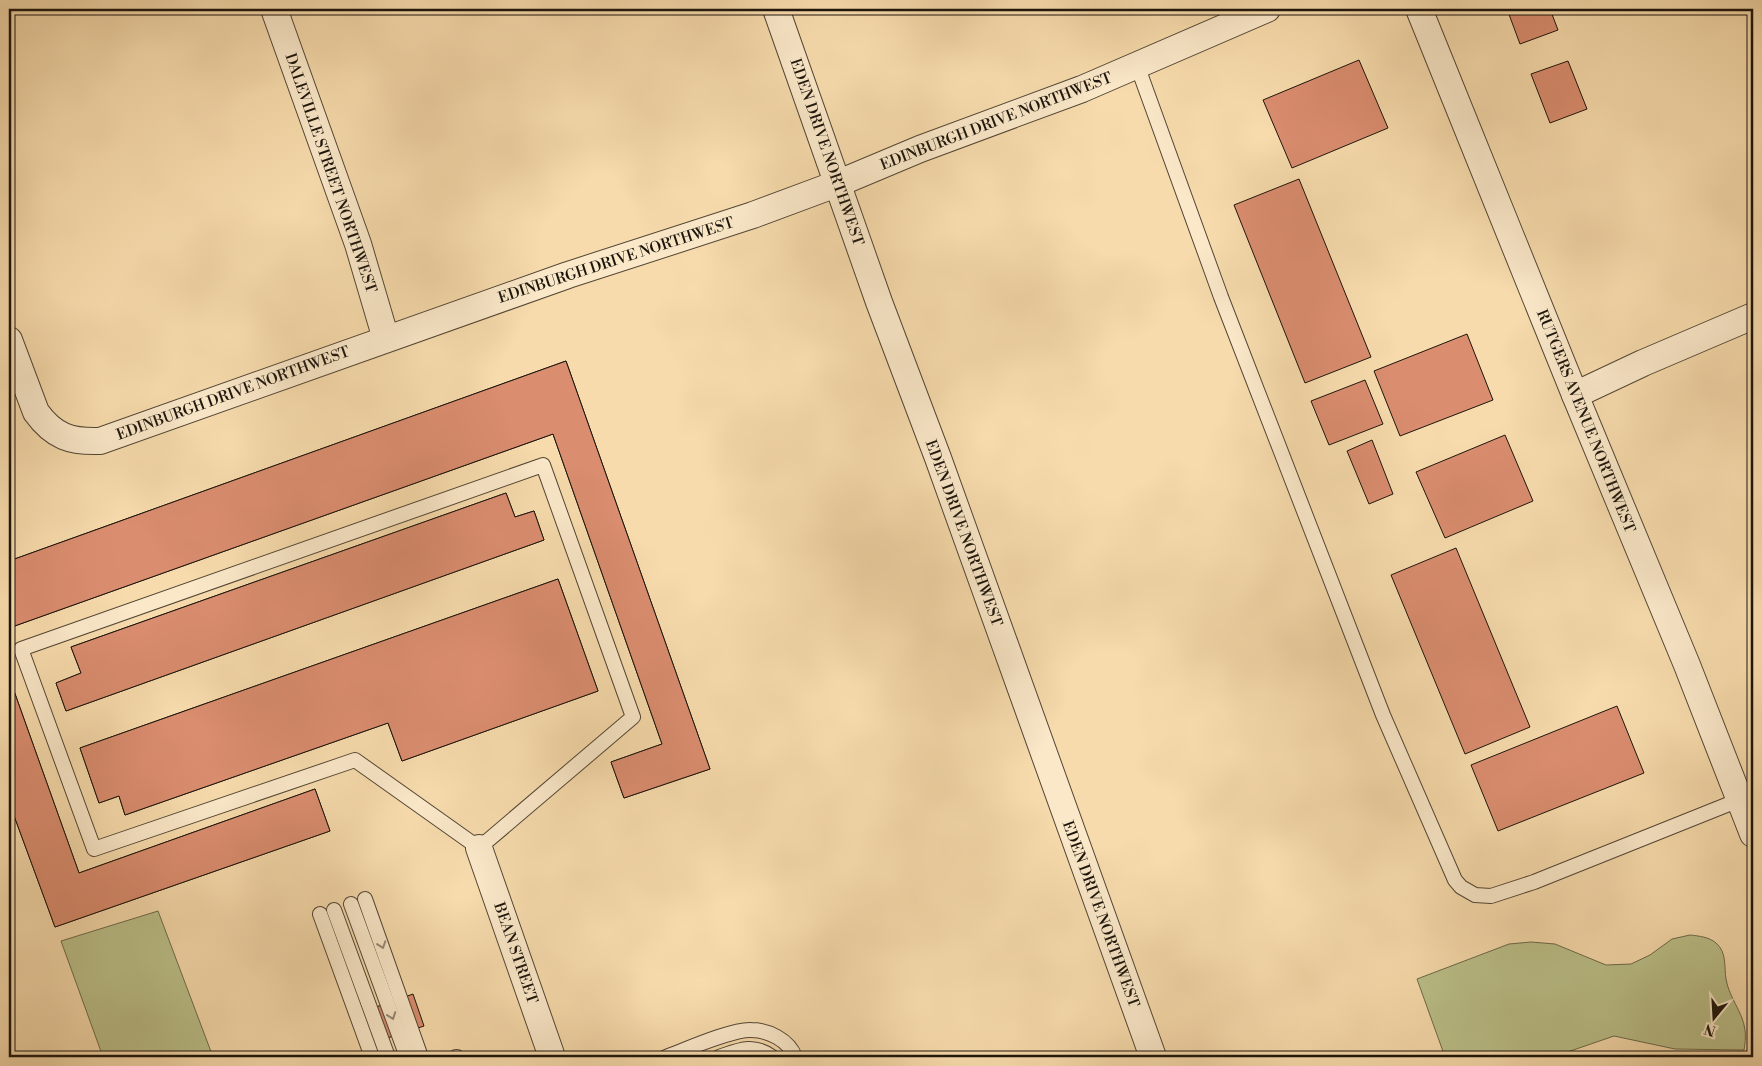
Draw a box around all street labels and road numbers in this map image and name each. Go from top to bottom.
street label: DALEVILLE STREET NORTHWEST [280,51,381,296]
street label: EDEN DRIVE NORTHWEST [785,56,868,249]
street label: EDINBURGH DRIVE NORTHWEST [877,68,1115,175]
street label: EDINBURGH DRIVE NORTHWEST [496,213,737,308]
street label: RUTGERS AVENUE NORTHWEST [1532,307,1639,536]
street label: EDINBURGH DRIVE NORTHWEST [114,342,353,445]
street label: EDEN DRIVE NORTHWEST [921,437,1006,629]
street label: EDEN DRIVE NORTHWEST [1058,818,1143,1010]
street label: BEAN STREET [489,899,542,1007]

